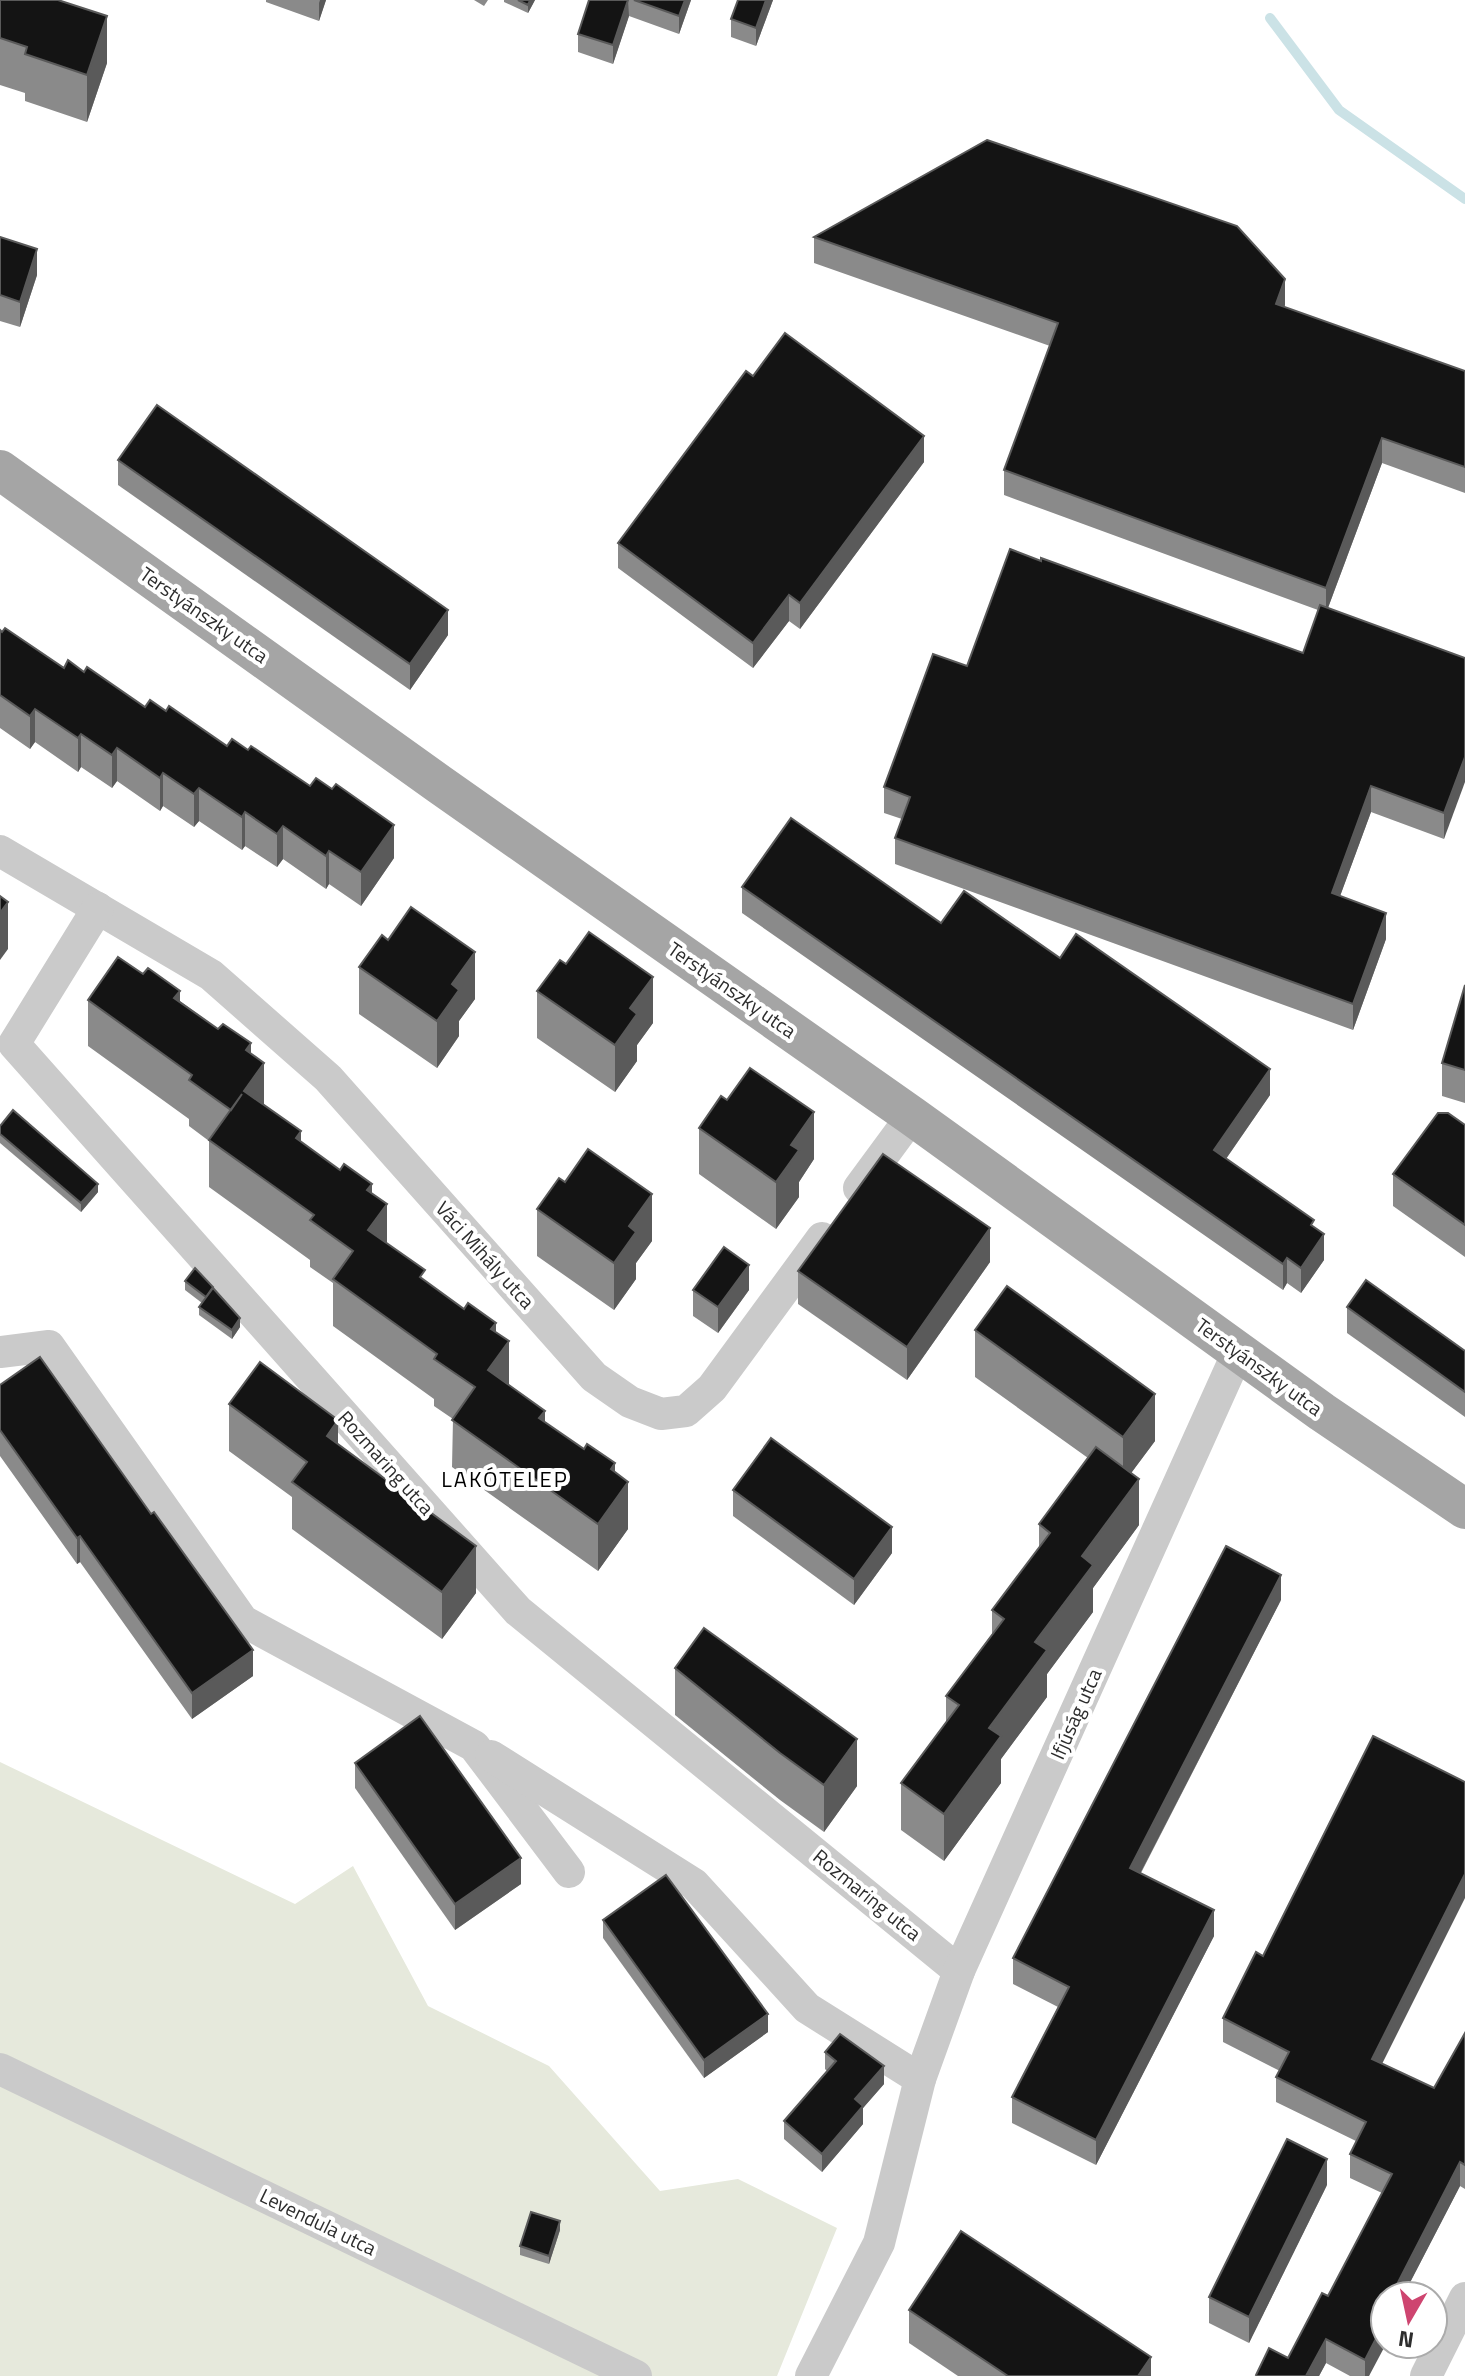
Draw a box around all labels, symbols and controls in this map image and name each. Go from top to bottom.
street label: Terstyánszky utca [134,559,275,671]
street label: Terstyánszky utca [662,934,803,1046]
street label: Váci Mihály utca [428,1194,542,1315]
street label: Terstyánszky utca [1189,1310,1329,1423]
street label: Rozmaring utca [331,1403,442,1522]
district label: LAKÓTELEP [441,1462,569,1496]
street label: Ifjúság utca [1042,1663,1109,1764]
street label: Rozmaring utca [806,1841,928,1948]
street label: Levendula utca [255,2180,382,2263]
north arrow [1369,2280,1449,2360]
text: N [1396,2322,1416,2358]

